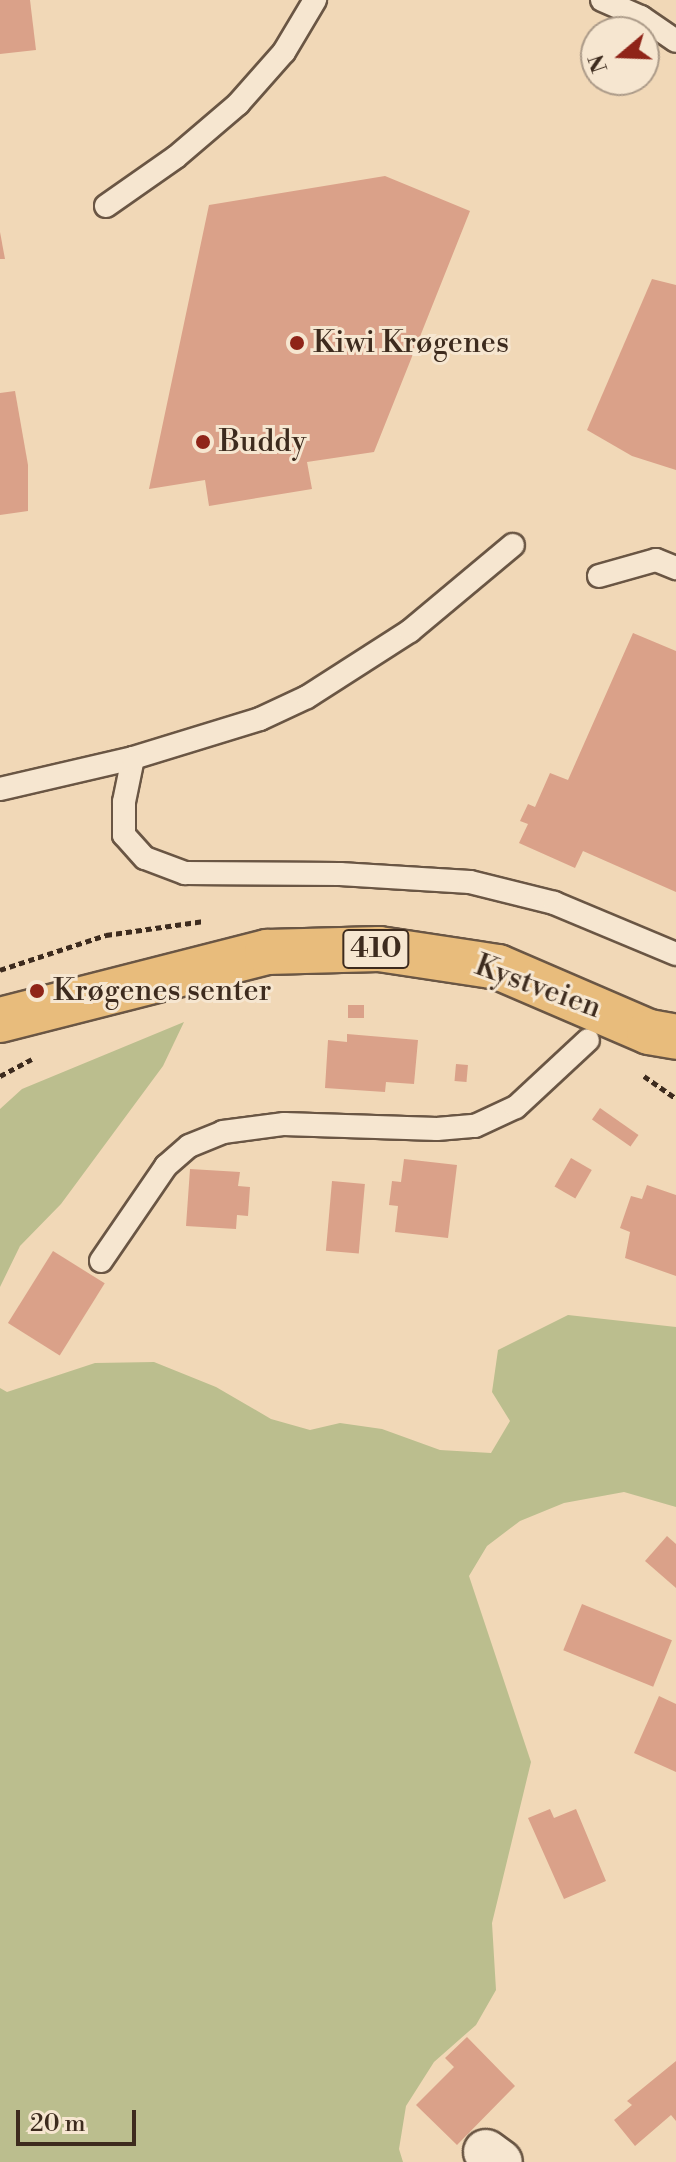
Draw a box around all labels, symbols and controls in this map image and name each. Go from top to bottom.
north arrow [580,16,660,96]
text: N [583,51,614,76]
place label: Kiwi Krøgenes [313,325,509,361]
marker: Kiwi Krøgenes [288,334,306,352]
place label: Buddy [219,424,306,460]
marker: Buddy [194,433,212,451]
road number: 410 [342,925,410,973]
street label: Kystveien [470,948,606,1026]
place label: Krøgenes senter [53,973,272,1009]
marker: Krøgenes senter [28,982,46,1000]
scale bar [20,2094,140,2144]
text: 20 m [30,2109,86,2139]

